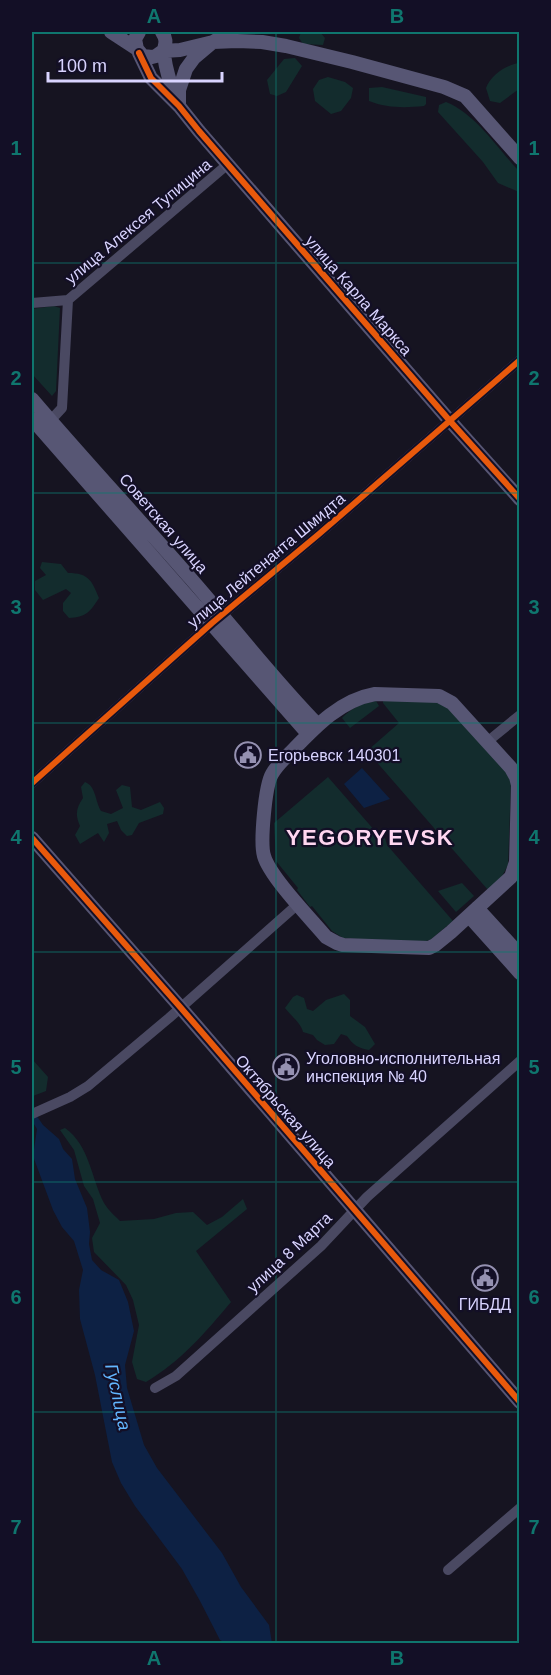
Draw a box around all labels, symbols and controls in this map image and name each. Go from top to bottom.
text: A [147,5,161,27]
text: B [390,5,404,27]
scale bar [48,45,222,83]
text: 100 m [57,56,107,76]
text: 1 [10,137,22,159]
text: 1 [528,137,540,159]
street label: улица Алексея Тупицина [62,155,215,287]
street label: улица Карла Маркса [302,232,415,359]
text: 2 [10,367,22,389]
text: 2 [528,367,540,389]
street label: Советская улица [116,470,211,576]
street label: улица Лейтенанта Шмидта [184,490,348,631]
text: 3 [10,596,22,618]
text: 3 [528,596,540,618]
public building icon: Егорьевск 140301 [233,740,263,770]
place label: Егорьевск 140301 [268,747,400,764]
district label: YEGORYEVSK [286,825,454,850]
text: 4 [10,826,22,848]
text: 4 [528,826,540,848]
place label: Уголовно-исполнительная инспекция № 40 [306,1050,500,1085]
street label: Октябрьская улица [232,1052,339,1171]
public building icon: Уголовно-исполнительная инспекция № 40 [271,1052,301,1082]
text: 5 [10,1056,22,1078]
text: 5 [528,1056,540,1078]
street label: улица 8 Марта [244,1209,335,1296]
public building icon: ГИБДД [470,1263,500,1293]
text: 6 [10,1286,22,1308]
text: 6 [528,1286,540,1308]
place label: ГИБДД [459,1296,511,1313]
water label: Гуслица [101,1362,135,1432]
text: 7 [10,1516,22,1538]
text: 7 [528,1516,540,1538]
text: A [147,1647,161,1669]
text: B [390,1647,404,1669]

